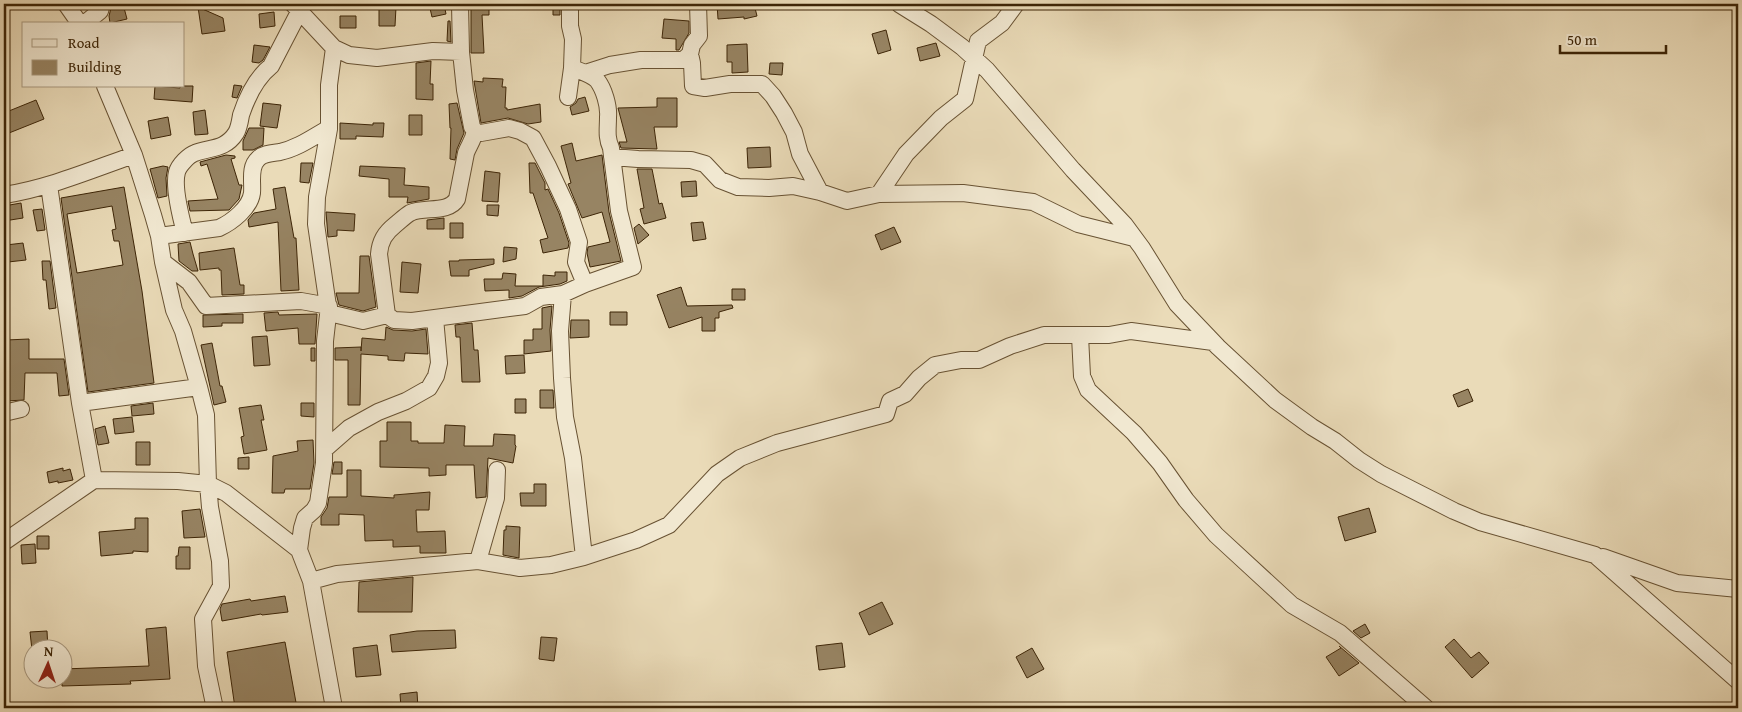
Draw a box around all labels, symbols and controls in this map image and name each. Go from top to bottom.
legend [22,22,185,88]
scale bar [1560,22,1666,54]
text: 50 m [1567,29,1598,50]
text: Road [68,32,99,53]
text: Building [68,56,122,77]
north arrow [22,640,72,690]
text: N [43,641,55,661]

